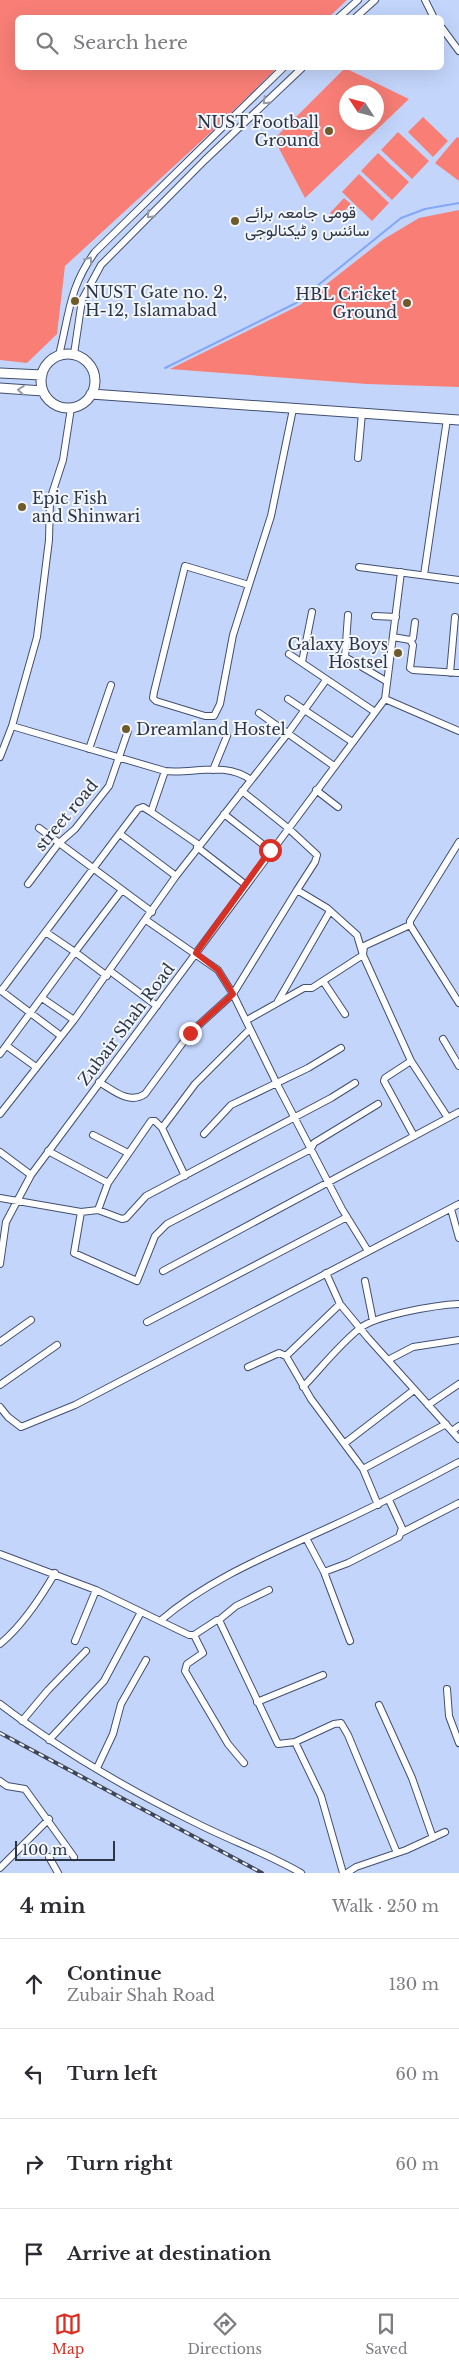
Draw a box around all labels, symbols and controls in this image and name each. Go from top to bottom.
search box [15,15,444,70]
icon: search [33,29,61,57]
text: Search here [73,31,188,54]
north arrow [339,85,384,130]
one-way arrow [263,95,272,104]
place label: NUST Football Ground [197,112,319,150]
marker: NUST Football Ground [323,125,335,137]
place label: قومی جامعہ برائے سائنس و ٹیکنالوجی [245,202,369,241]
one-way arrow [147,209,156,218]
marker: قومی جامعہ برائے سائنس و ٹیکنالوجی [229,215,241,227]
one-way arrow [84,257,92,266]
place label: NUST Gate no. 2, H-12, Islamabad [85,282,227,320]
place label: HBL Cricket Ground [295,284,397,322]
marker: NUST Gate no. 2, H-12, Islamabad [69,295,81,307]
marker: HBL Cricket Ground [401,297,413,309]
one-way arrow [17,384,25,395]
place label: Epic Fish and Shinwari [32,488,141,526]
marker: Epic Fish and Shinwari [16,501,28,513]
place label: Galaxy Boys Hostsel [287,634,388,672]
marker: Galaxy Boys Hostsel [392,647,404,659]
place label: Dreamland Hostel [136,719,286,739]
marker: Dreamland Hostel [120,723,132,735]
street label: street road [30,775,102,855]
route start [259,839,282,862]
street label: Zubair Shah Road [74,959,179,1089]
route end [179,1022,202,1045]
scale bar [15,1838,115,1861]
text: 100 m [22,1841,67,1859]
text: 4 min [20,1893,86,1919]
text: Walk · 250 m [332,1896,439,1916]
text: Continue [67,1962,162,1985]
icon: ahead [20,1970,48,1998]
text: 130 m [389,1974,439,1994]
text: Zubair Shah Road [67,1985,215,2005]
icon: left [20,2060,48,2088]
text: Turn left [67,2062,158,2085]
text: 60 m [396,2064,439,2084]
icon: right [20,2150,48,2178]
text: Turn right [67,2152,173,2175]
text: 60 m [396,2154,439,2174]
icon: arrive [20,2240,48,2268]
text: Arrive at destination [67,2242,271,2265]
tab: Map [52,2310,84,2358]
tab: Directions [187,2310,262,2358]
tab: Saved [365,2310,407,2358]

